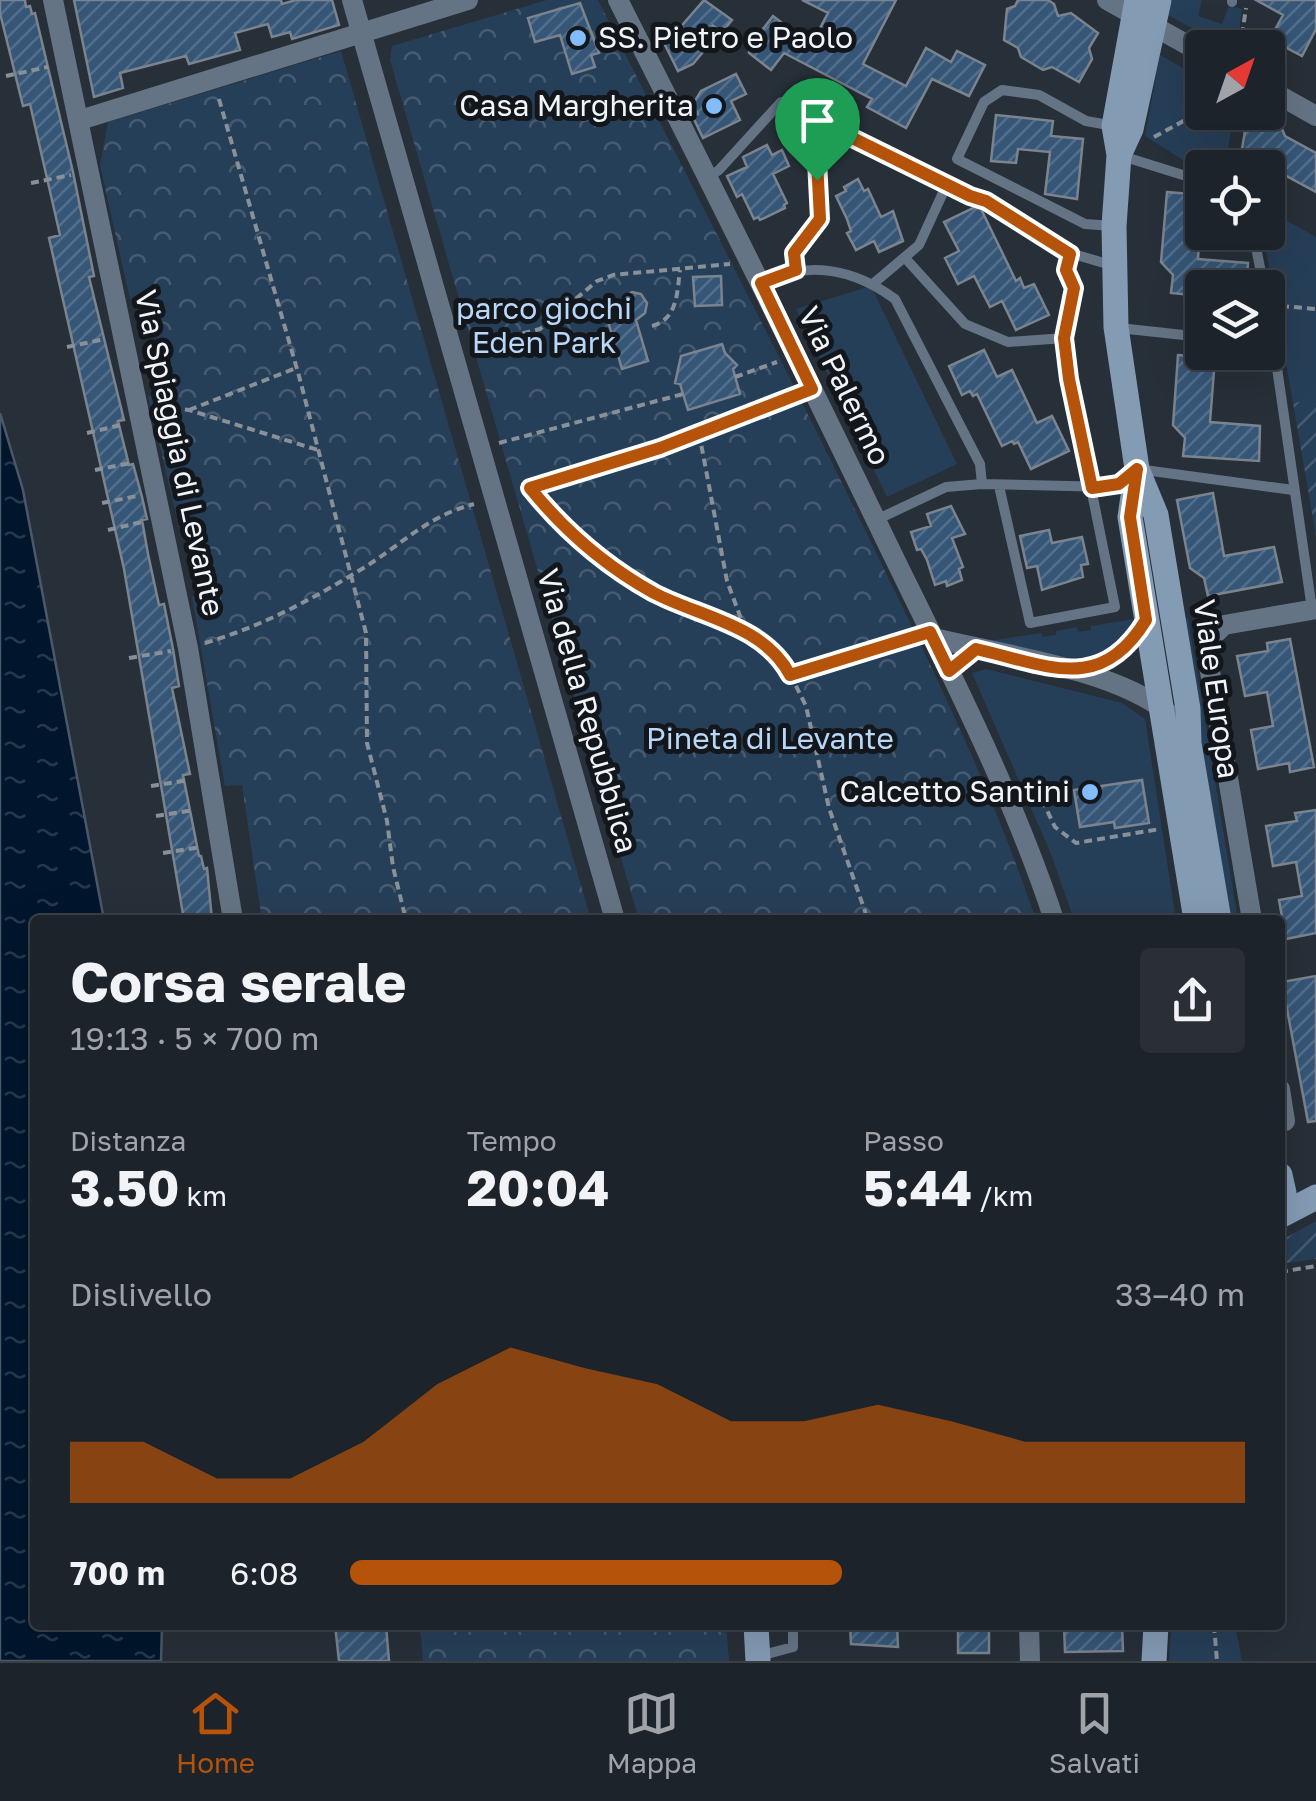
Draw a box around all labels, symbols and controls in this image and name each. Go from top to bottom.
place label: SS. Pietro e Paolo [598,19,853,55]
marker: SS. Pietro e Paolo [567,27,589,49]
north arrow [1185,30,1285,130]
map controls [1185,30,1285,370]
pin [775,78,860,181]
place label: Casa Margherita [459,87,694,123]
icon: arrive [790,93,845,148]
marker: Casa Margherita [703,95,725,117]
button: locate [1185,150,1285,250]
button: layers [1185,270,1285,370]
street label: Via Spiaggia di Levante [128,286,232,619]
park label: parco giochi Eden Park [456,290,632,360]
street label: Via Palermo [791,300,899,471]
street label: Via della Repubblica [530,564,646,857]
street label: Viale Europa [1187,597,1247,781]
park label: Pineta di Levante [646,720,894,756]
place label: Calcetto Santini [840,773,1070,809]
marker: Calcetto Santini [1079,781,1101,803]
text: Corsa serale [70,948,406,1014]
button: share [1140,948,1245,1053]
text: 19:13 · 5 × 700 m [70,1019,319,1057]
text: Distanza [70,1124,186,1157]
text: Tempo [467,1124,557,1157]
text: Passo [863,1124,944,1157]
text: 3.50 [70,1157,180,1217]
text: 20:04 [467,1157,609,1217]
text: 5:44 [863,1157,972,1217]
text: km [180,1179,227,1212]
text: /km [972,1179,1033,1212]
text: Dislivello [70,1275,212,1313]
text: 33–40 m [1115,1275,1245,1313]
text: 700 m [70,1554,165,1592]
text: 6:08 [230,1554,298,1592]
tab: Home [176,1686,255,1779]
tab: Mappa [607,1686,697,1779]
tab: Salvati [1049,1686,1140,1779]

